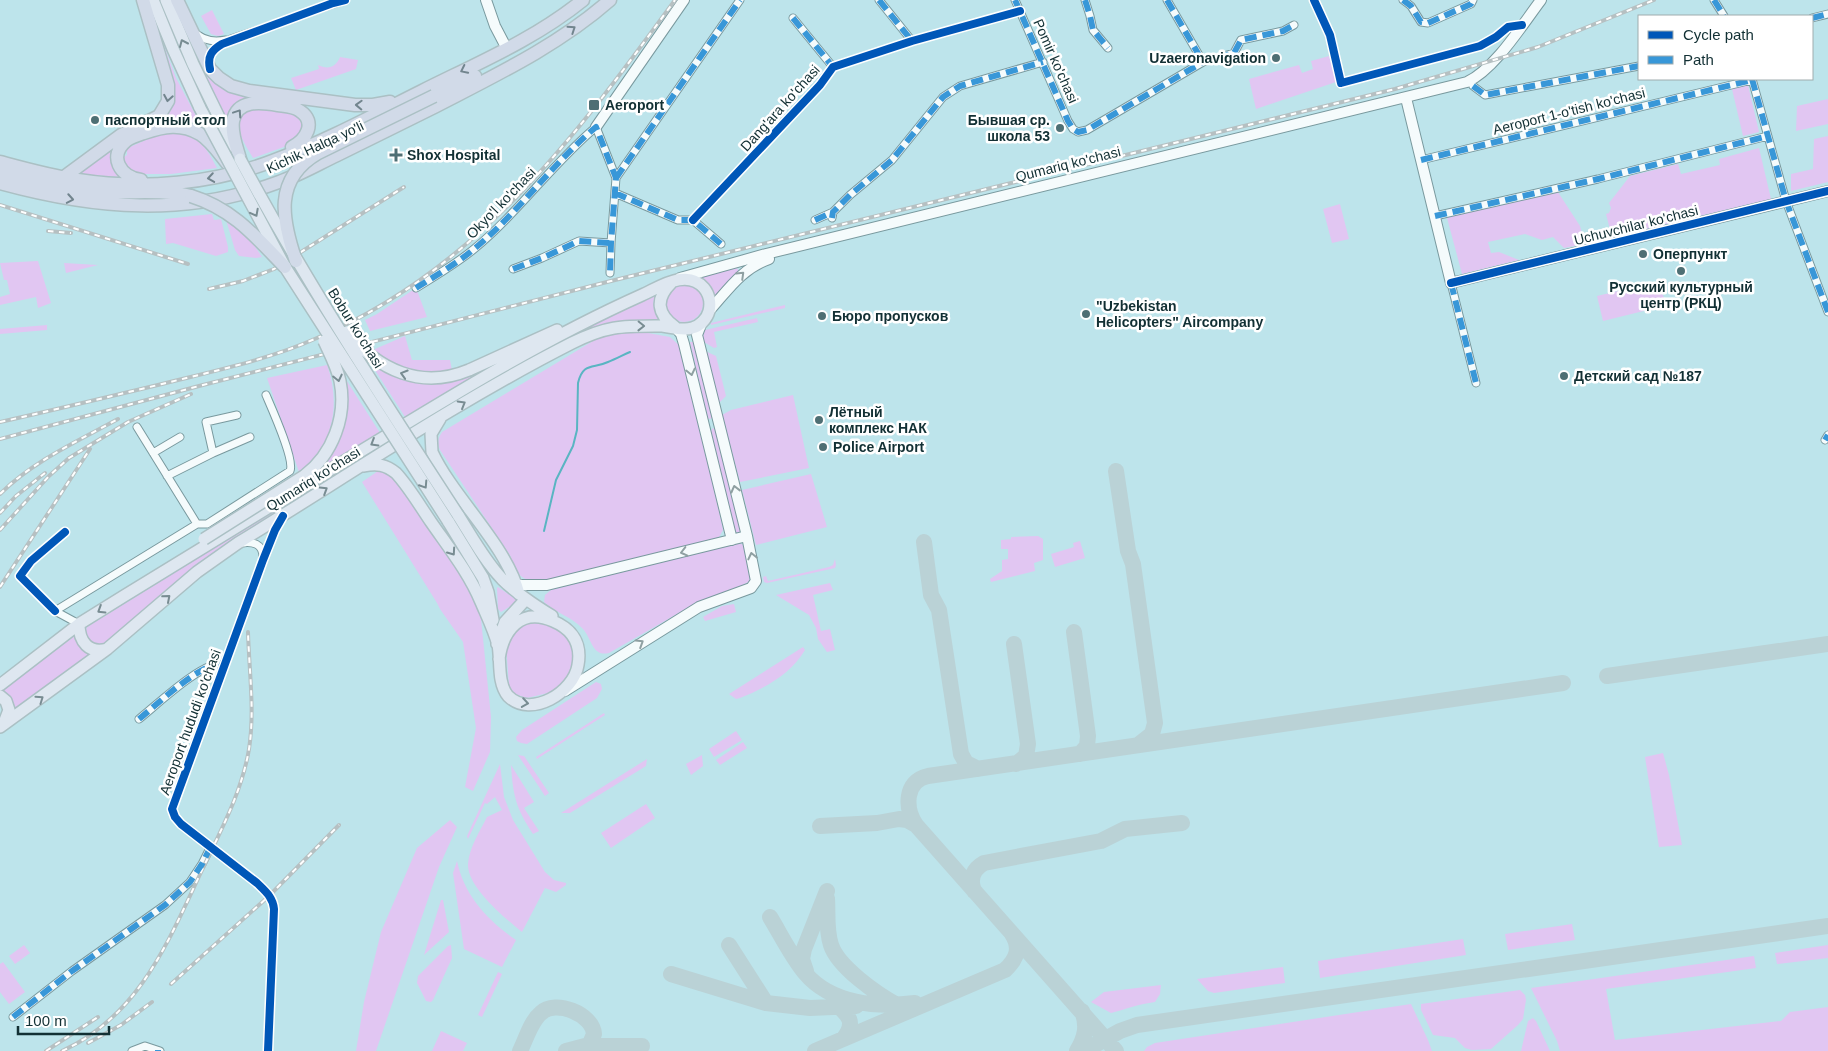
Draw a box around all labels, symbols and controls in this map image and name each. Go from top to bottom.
legend [1638,15,1813,80]
street label: Pomir ko'chasi [1030,16,1082,106]
one-way arrow [566,26,576,35]
text: Cycle path [1683,26,1754,43]
one-way arrow [179,39,190,48]
place label: Uzaeronavigation [1149,50,1266,66]
text: Path [1683,51,1714,68]
marker: Uzaeronavigation [1270,52,1282,64]
street label: Dang'ara ko'chasi [737,62,823,154]
one-way arrow [460,64,469,74]
street label: Aeroport 1-o'tish ko'chasi [1491,84,1647,138]
one-way arrow [163,93,173,102]
place label: Aeroport [605,97,664,113]
marker: Aeroport [587,98,601,112]
one-way arrow [355,100,362,110]
one-way arrow [232,109,241,119]
place label: паспортный стол [105,112,226,128]
place label: Бывшая ср. школа 53 [968,112,1050,144]
marker: паспортный стол [89,114,101,126]
street label: Kichik Halqa yo'li [264,117,366,177]
marker: Бывшая ср. школа 53 [1054,122,1066,134]
street label: Qumariq ko'chasi [1014,143,1122,185]
place label: Shox Hospital [407,147,500,163]
marker: Shox Hospital [389,148,403,162]
street label: Okyo'l ko'chasi [463,164,539,242]
one-way arrow [206,172,215,182]
one-way arrow [66,194,75,204]
street label: Uchuvchilar ko'chasi [1572,202,1700,248]
one-way arrow [249,208,259,217]
place label: Оперпункт [1653,246,1727,262]
marker: Оперпункт [1637,248,1649,260]
marker: Русский культурный центр (РКЦ) [1675,265,1687,277]
one-way arrow [736,272,745,281]
place label: Русский культурный центр (РКЦ) [1609,279,1753,311]
street label: Bobur ko'chasi [325,285,387,371]
place label: "Uzbekistan Helicopters" Aircompany [1096,298,1263,330]
place label: Бюро пропусков [832,308,949,324]
marker: "Uzbekistan Helicopters" Aircompany [1080,308,1092,320]
marker: Бюро пропусков [816,310,828,322]
one-way arrow [637,321,645,331]
one-way arrow [685,367,696,376]
place label: Детский сад №187 [1574,368,1702,384]
one-way arrow [401,369,409,379]
marker: Детский сад №187 [1558,370,1570,382]
one-way arrow [333,373,343,382]
one-way arrow [457,400,466,410]
place label: Лётный комплекс НАК [829,404,927,436]
marker: Лётный комплекс НАК [813,414,825,426]
one-way arrow [371,437,380,446]
place label: Police Airport [833,439,925,455]
marker: Police Airport [817,441,829,453]
street label: Qumariq ko'chasi [263,444,363,514]
one-way arrow [418,479,428,488]
one-way arrow [731,485,741,493]
one-way arrow [319,486,328,496]
one-way arrow [446,546,455,556]
one-way arrow [680,546,689,557]
one-way arrow [747,552,758,561]
one-way arrow [162,595,171,604]
one-way arrow [97,604,107,613]
one-way arrow [635,640,644,650]
street label: Aeroport hududi ko'chasi [156,647,224,797]
one-way arrow [34,696,44,705]
one-way arrow [520,697,529,707]
scale bar [18,1004,109,1036]
text: 100 m [25,1012,67,1029]

